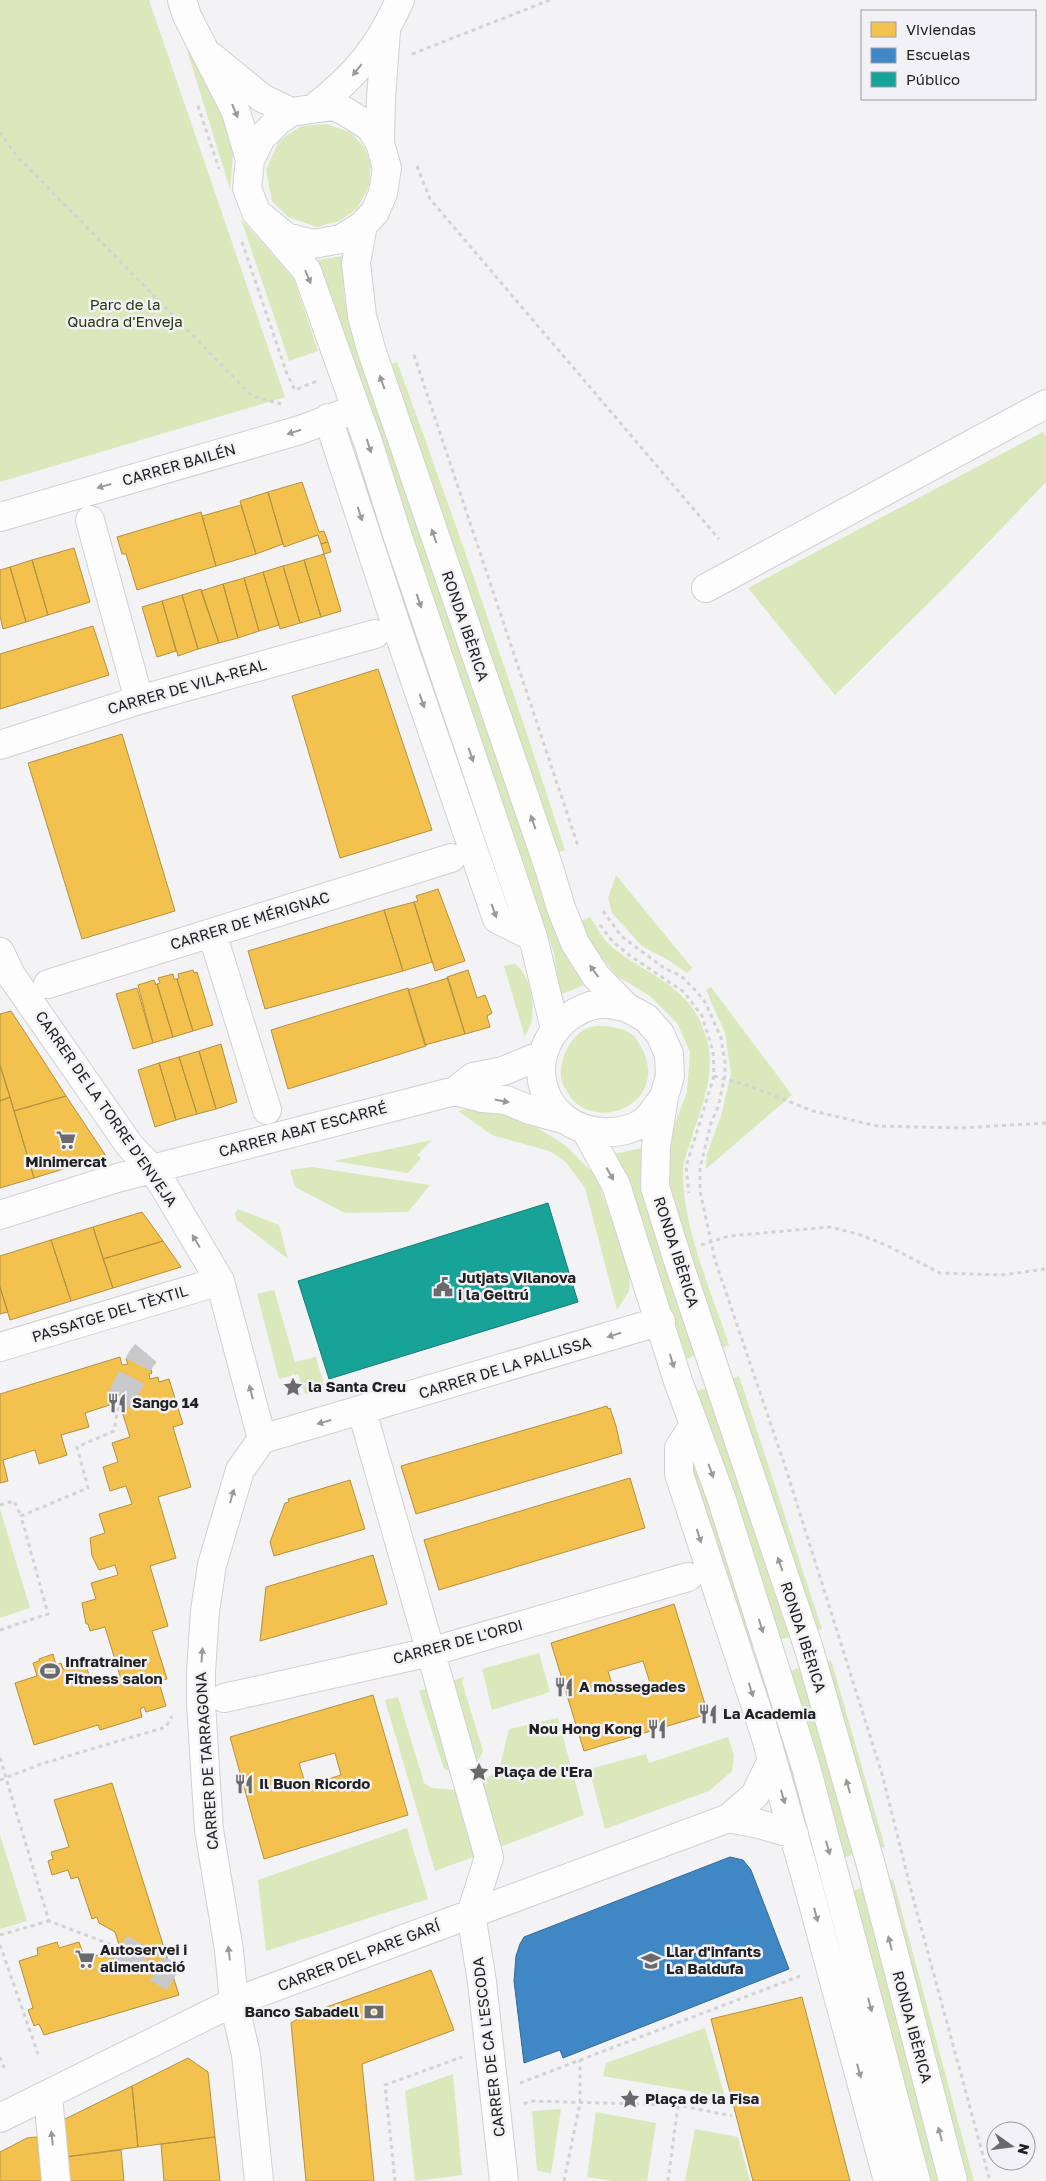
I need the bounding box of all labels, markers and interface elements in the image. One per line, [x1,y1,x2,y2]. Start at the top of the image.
legend [861,10,1036,100]
text: Viviendas [906,20,976,38]
text: Escuelas [906,45,970,63]
one-way arrow [351,63,362,76]
text: Público [906,70,960,88]
one-way arrow [231,104,239,118]
one-way arrow [305,270,313,284]
park label: Parc de la Quadra d'Enveja [67,295,183,330]
one-way arrow [378,374,386,389]
one-way arrow [286,428,301,436]
street label: CARRER BAILÉN [120,439,237,489]
one-way arrow [365,439,373,454]
one-way arrow [96,483,111,491]
one-way arrow [356,507,364,522]
one-way arrow [430,528,437,543]
street label: RONDA IBÈRICA [439,568,493,683]
one-way arrow [416,593,424,608]
street label: CARRER DE VILA-REAL [105,655,269,717]
one-way arrow [419,693,426,708]
one-way arrow [468,747,476,762]
one-way arrow [529,814,536,829]
street label: CARRER DE MÉRIGNAC [168,887,332,953]
one-way arrow [490,904,498,919]
one-way arrow [589,964,599,978]
street label: CARRER DE LA TORRE D'ENVEJA [32,1007,181,1210]
one-way arrow [495,1097,511,1105]
street label: CARRER ABAT ESCARRÉ [217,1098,389,1160]
supermarket icon: Minimercat [55,1129,77,1151]
place label: Minimercat [25,1152,107,1170]
one-way arrow [605,1167,614,1181]
street label: RONDA IBÈRICA [651,1194,703,1309]
one-way arrow [191,1234,200,1247]
place label: Jutjats Vilanova i la Geltrú [458,1268,576,1303]
public building icon: Jutjats Vilanova i la Geltrú [432,1276,454,1298]
street label: PASSATGE DEL TÈXTIL [30,1281,190,1345]
one-way arrow [606,1331,621,1339]
street label: CARRER DE LA PALLISSA [416,1332,593,1402]
one-way arrow [669,1353,677,1368]
place icon: la Santa Creu [282,1376,304,1398]
place label: la Santa Creu [308,1377,406,1395]
one-way arrow [247,1385,255,1400]
restaurant icon: Sango 14 [106,1392,128,1414]
place label: Sango 14 [132,1393,199,1411]
one-way arrow [317,1418,332,1426]
one-way arrow [708,1464,716,1478]
one-way arrow [229,1489,237,1504]
one-way arrow [696,1529,704,1544]
one-way arrow [776,1556,783,1571]
street label: RONDA IBÈRICA [778,1579,830,1694]
street label: CARRER DE L'ORDI [391,1615,525,1667]
one-way arrow [757,1619,765,1634]
one-way arrow [198,1647,206,1663]
place label: Infratrainer Fitness salon [65,1652,163,1687]
sports icon: Infratrainer Fitness salon [39,1660,61,1682]
street label: CARRER DE TARRAGONA [191,1672,221,1851]
restaurant icon: A mossegades [553,1676,575,1698]
place label: A mossegades [579,1677,686,1695]
one-way arrow [747,1683,755,1698]
restaurant icon: La Academia [697,1703,719,1725]
place label: La Academia [723,1704,816,1722]
restaurant icon: Nou Hong Kong [646,1718,668,1740]
place label: Nou Hong Kong [529,1719,642,1737]
place icon: Plaça de l'Era [468,1761,490,1783]
place label: Plaça de l'Era [494,1762,593,1780]
restaurant icon: Il Buon Ricordo [233,1773,255,1795]
place label: Il Buon Ricordo [259,1774,370,1792]
one-way arrow [843,1778,851,1793]
one-way arrow [779,1789,787,1804]
one-way arrow [824,1841,832,1856]
one-way arrow [813,1907,821,1922]
street label: CARRER DEL PARE GARÍ [275,1915,444,1994]
one-way arrow [886,1935,894,1950]
place label: Autoservei i alimentació [100,1940,187,1975]
place label: Llar d'infants La Baldufa [666,1942,761,1977]
one-way arrow [225,1945,233,1961]
supermarket icon: Autoservei i alimentació [74,1948,96,1970]
school or university icon: Llar d'infants La Baldufa [640,1950,662,1972]
street label: CARRER DE CA L'ESCODA [468,1956,508,2138]
street label: RONDA IBÈRICA [889,1969,937,2085]
one-way arrow [866,1998,874,2013]
bank icon: Banco Sabadell [363,2001,385,2023]
place label: Banco Sabadell [244,2002,359,2020]
one-way arrow [855,2064,863,2079]
place icon: Plaça de la Fisa [619,2088,641,2110]
place label: Plaça de la Fisa [645,2089,760,2107]
north arrow [986,2121,1036,2171]
one-way arrow [936,2126,944,2141]
one-way arrow [48,2130,56,2146]
text: N [1015,2142,1034,2156]

